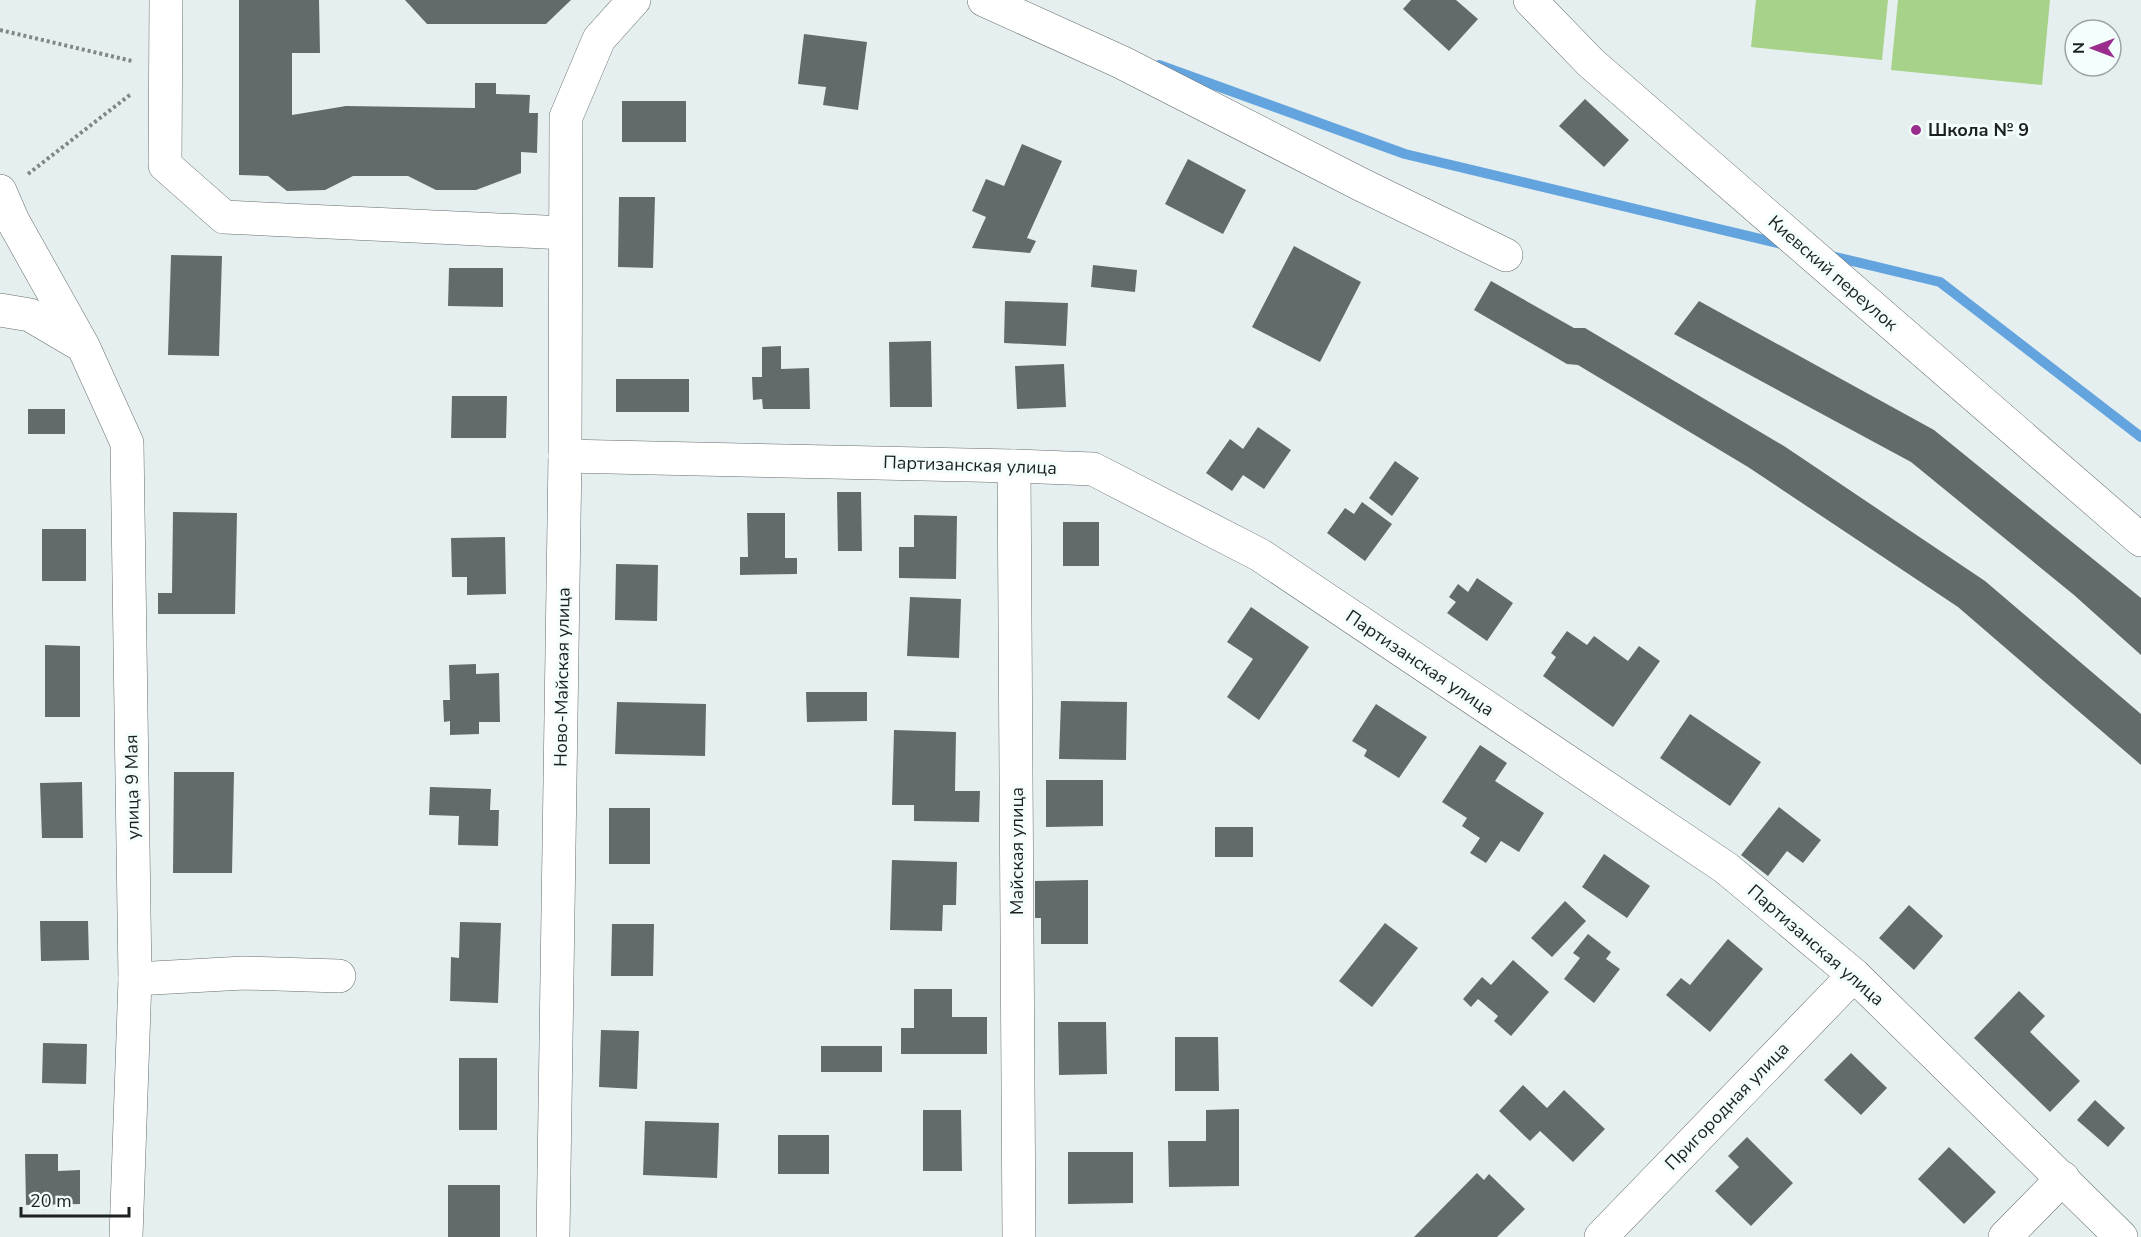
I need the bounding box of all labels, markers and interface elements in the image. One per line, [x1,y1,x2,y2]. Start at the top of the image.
north arrow [2063,18,2123,78]
text: N [2068,42,2090,54]
place label: Школа № 9 [1928,118,2029,142]
marker: Школа № 9 [1909,123,1923,137]
street label: Киевский переулок [1763,210,1903,336]
street label: Партизанская улица [883,450,1057,480]
street label: Ново-Майская улица [548,587,576,767]
street label: Партизанская улица [1341,604,1499,722]
street label: улица 9 Мая [119,734,145,840]
street label: Майская улица [1005,787,1029,915]
street label: Партизанская улица [1742,879,1890,1011]
street label: Пригородная улица [1660,1037,1794,1175]
scale bar [21,1180,129,1218]
text: 20 m [30,1189,72,1213]

